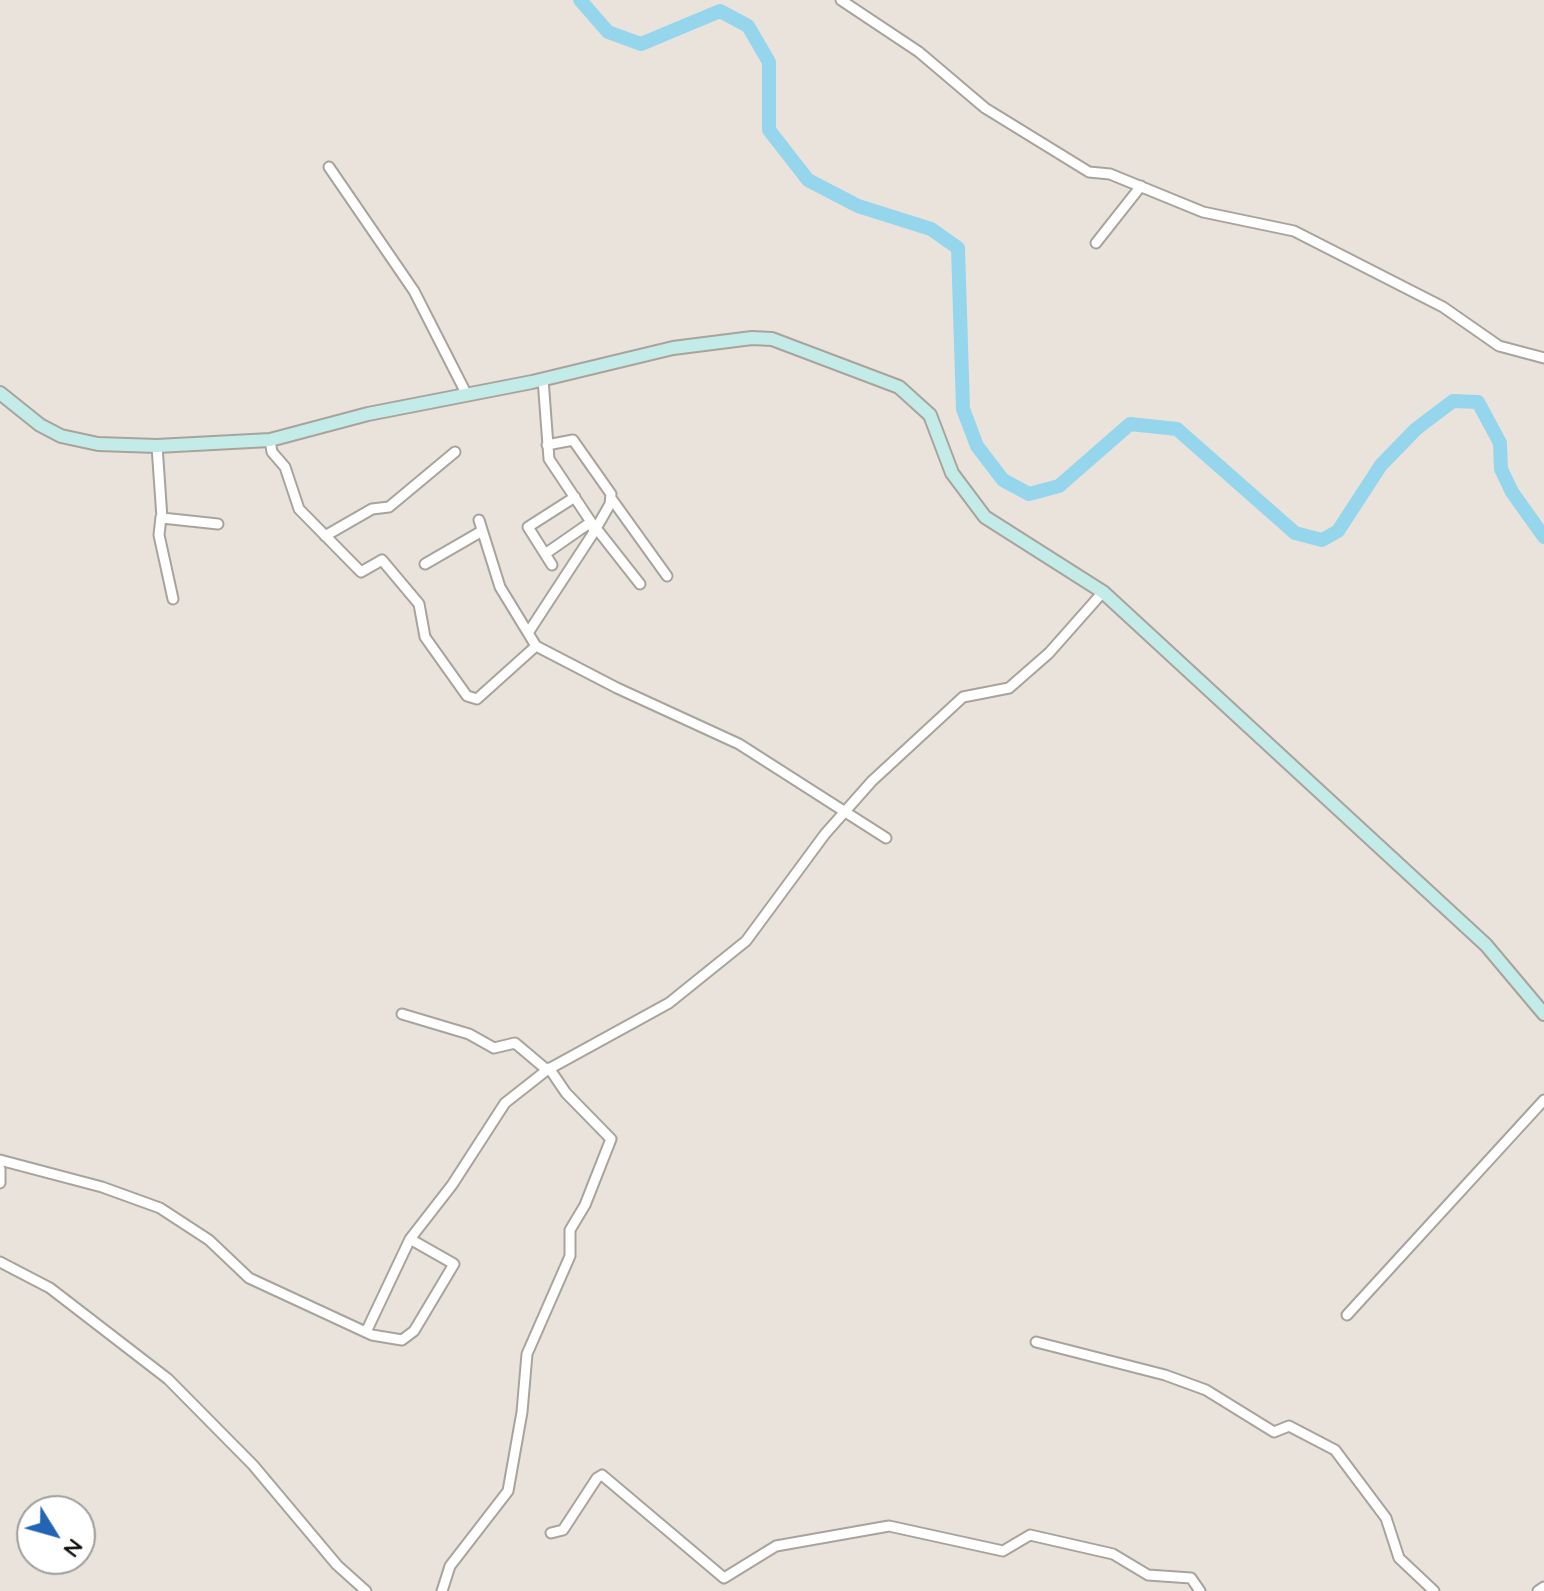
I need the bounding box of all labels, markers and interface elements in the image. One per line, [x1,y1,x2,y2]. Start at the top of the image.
north arrow [16,1495,96,1575]
text: N [58,1533,90,1563]

